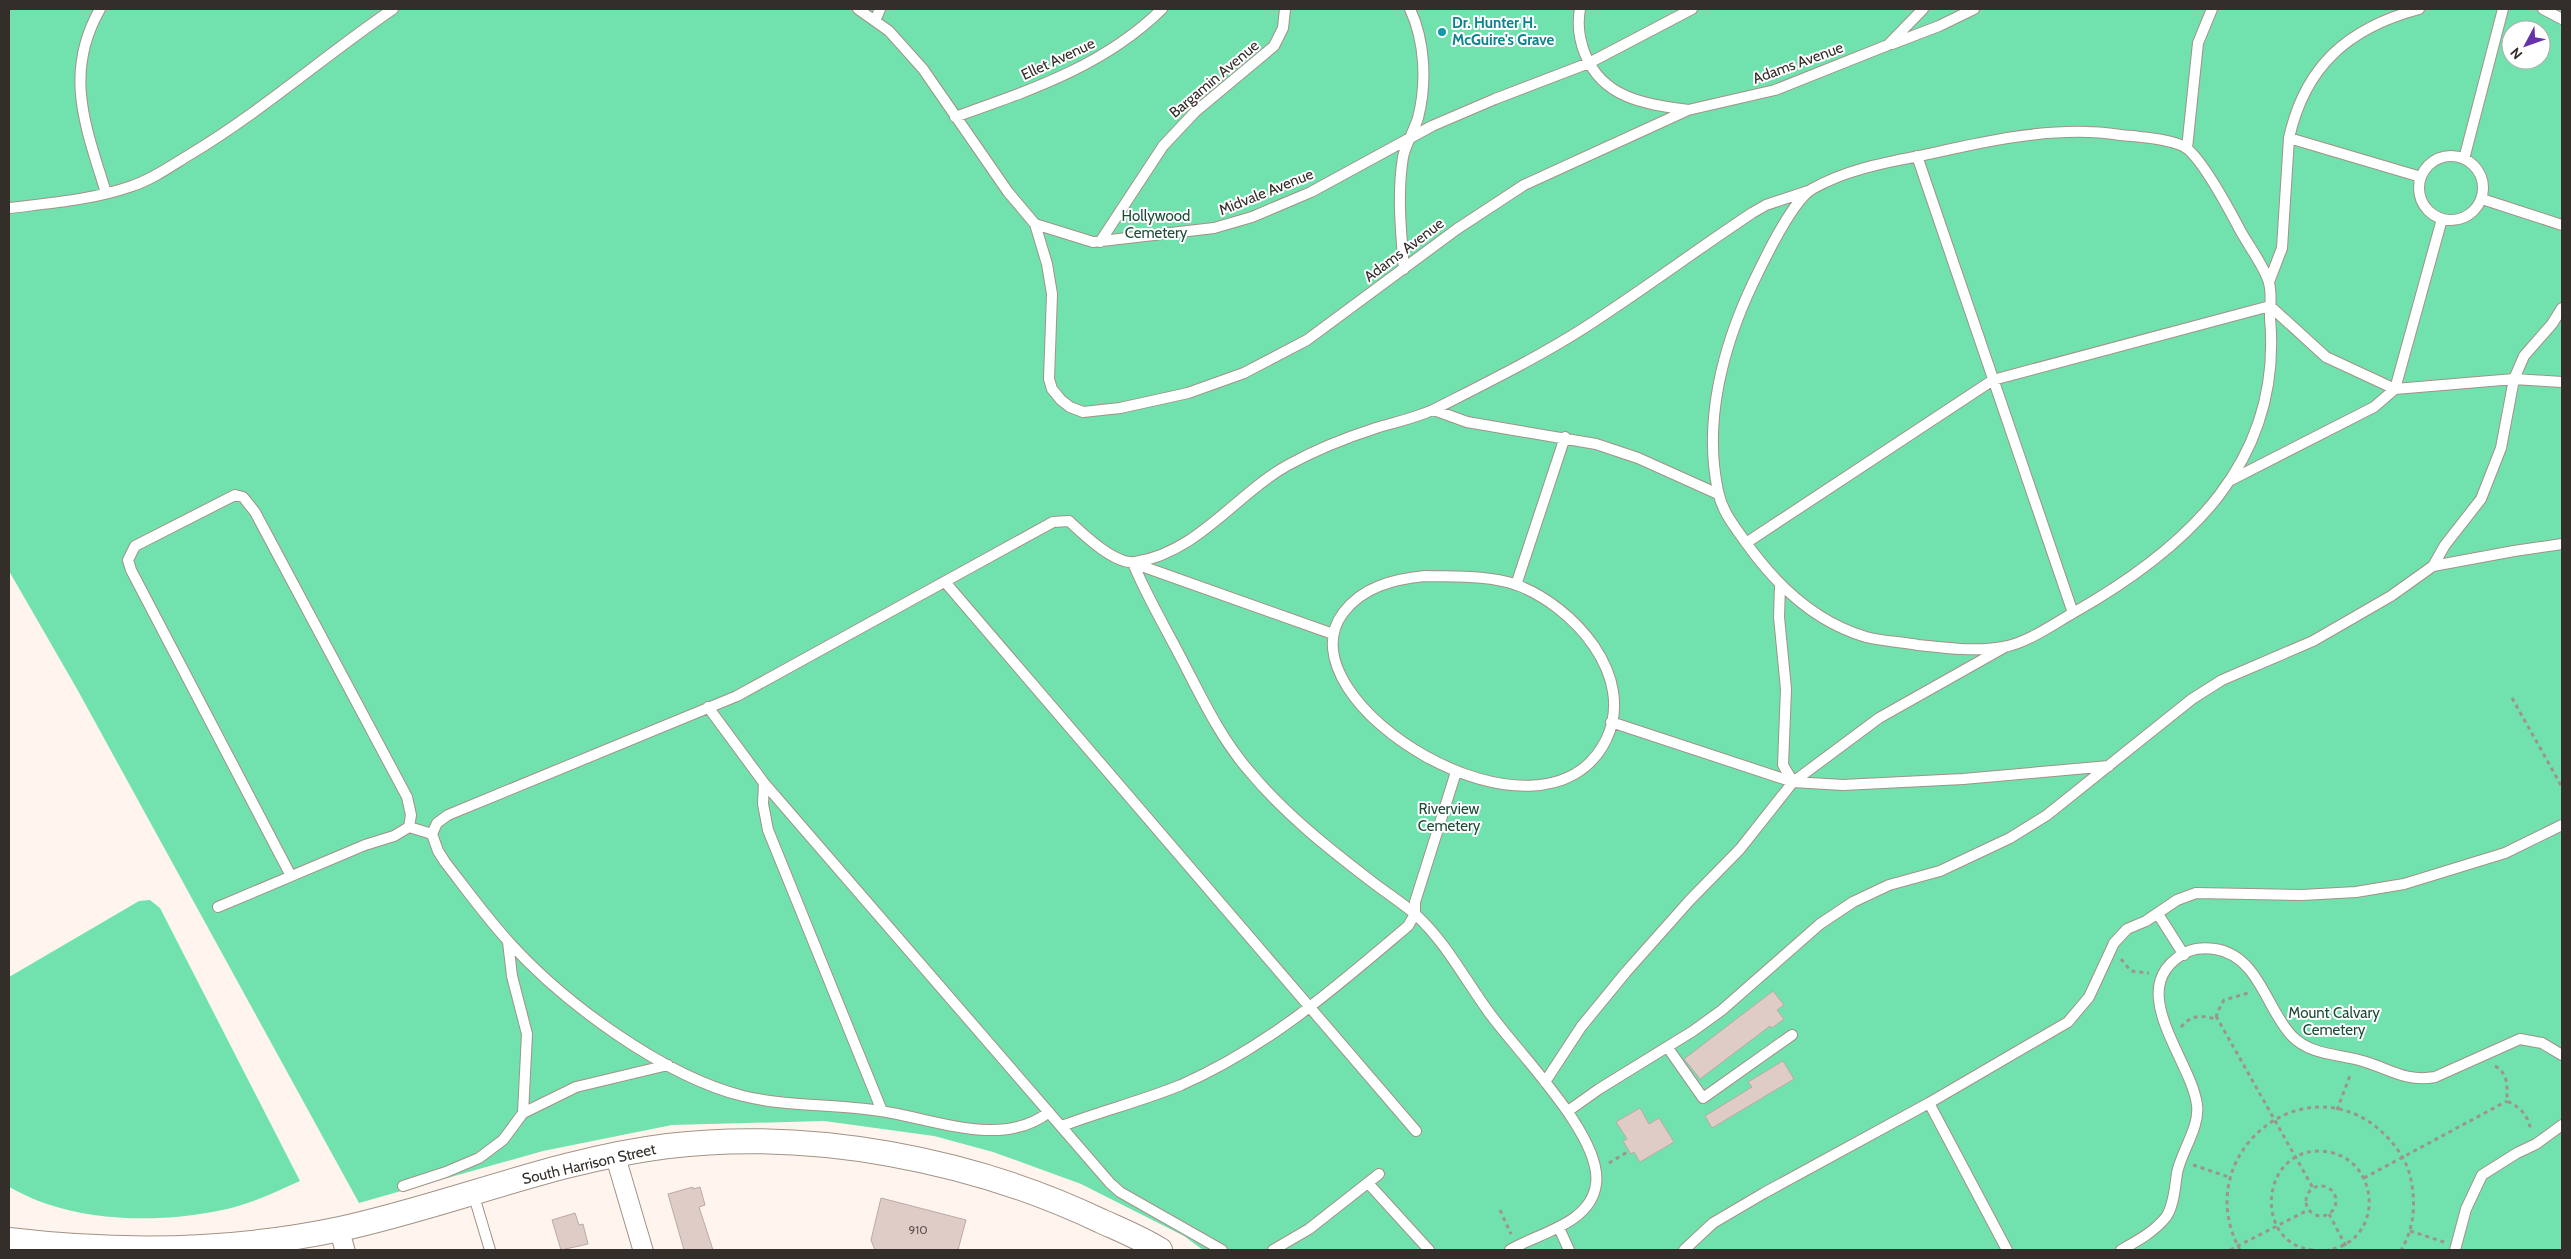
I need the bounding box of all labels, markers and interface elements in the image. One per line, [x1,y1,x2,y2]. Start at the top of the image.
place label: Dr. Hunter H. McGuire's Grave [1452,14,1555,49]
north arrow [2501,20,2551,70]
marker: Dr. Hunter H. McGuire's Grave [1436,26,1448,38]
street label: Ellet Avenue [1018,34,1098,84]
street label: Bargamin Avenue [1166,36,1263,122]
street label: Adams Avenue [1750,38,1846,88]
text: N [2506,44,2526,63]
street label: Midvale Avenue [1216,165,1316,219]
park label: Hollywood Cemetery [1122,207,1190,242]
street label: Adams Avenue [1361,214,1448,286]
park label: Riverview Cemetery [1418,800,1481,835]
park label: Mount Calvary Cemetery [2288,1004,2380,1039]
street label: South Harrison Street [520,1140,658,1188]
house number: 910 [908,1222,928,1237]

